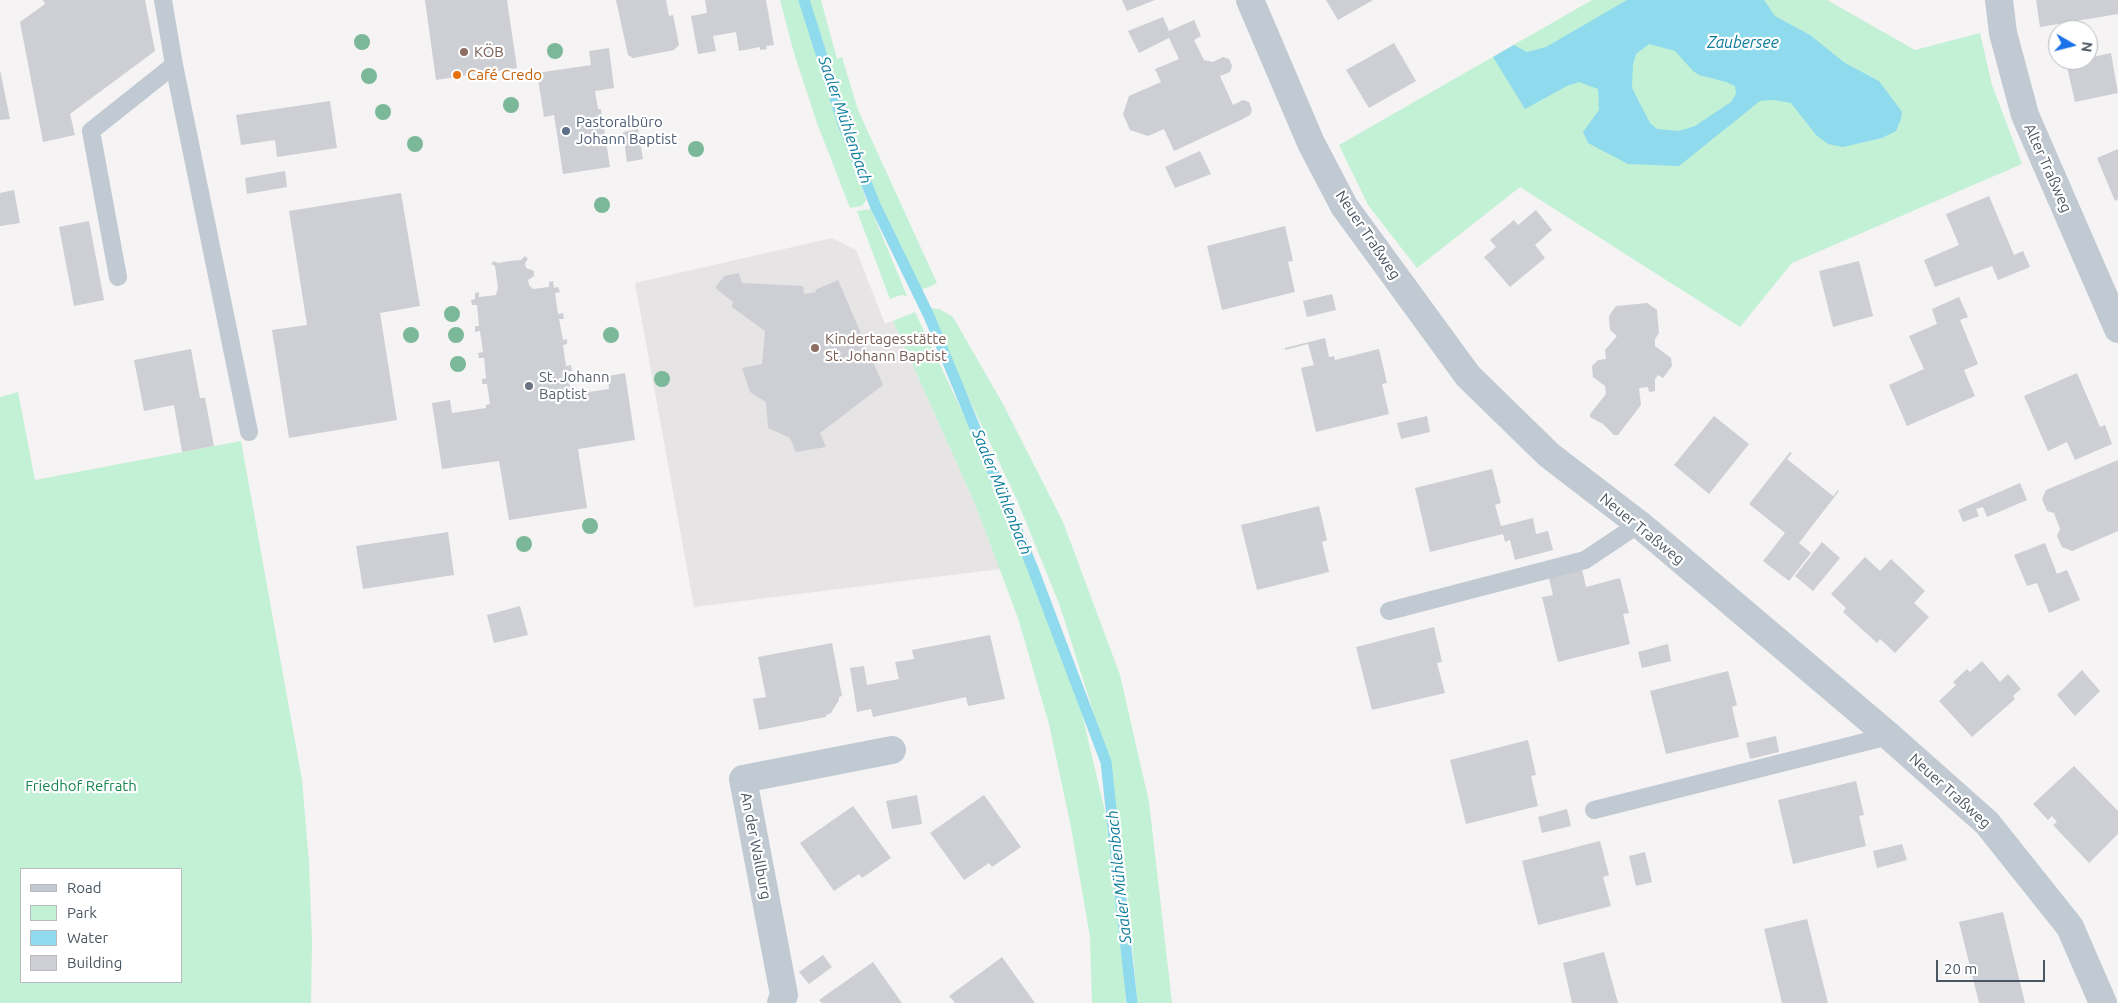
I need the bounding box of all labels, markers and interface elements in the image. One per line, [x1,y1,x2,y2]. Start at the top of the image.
north arrow [2048,20,2098,70]
water label: Zaubersee [1707,33,1779,53]
text: N [2078,41,2096,53]
place label: KÖB [474,43,504,61]
marker: KÖB [458,46,470,58]
water label: Saaler Mühlenbach [814,54,876,186]
place label: Café Credo [467,66,542,84]
marker: Café Credo [451,69,463,81]
place label: Pastoralbüro Johann Baptist [576,113,677,148]
street label: Alter Traßweg [2020,121,2076,215]
marker: Pastoralbüro Johann Baptist [560,125,572,137]
street label: Neuer Traßweg [1332,187,1404,283]
place label: Kindertagesstätte St. Johann Baptist [825,330,947,365]
marker: Kindertagesstätte St. Johann Baptist [809,342,821,354]
place label: St. Johann Baptist [539,368,610,403]
marker: St. Johann Baptist [523,380,535,392]
water label: Saaler Mühlenbach [968,426,1036,558]
street label: Neuer Traßweg [1596,489,1688,569]
street label: Neuer Traßweg [1906,750,1994,832]
park label: Friedhof Refrath [25,777,137,795]
street label: An der Wallburg [737,791,775,901]
water label: Saaler Mühlenbach [1102,809,1136,945]
legend [20,868,182,983]
text: Road [67,879,102,896]
text: Park [67,904,97,921]
text: Water [67,929,108,946]
scale bar [1938,950,2047,982]
text: Building [67,954,122,971]
text: 20 m [1944,960,1977,977]

